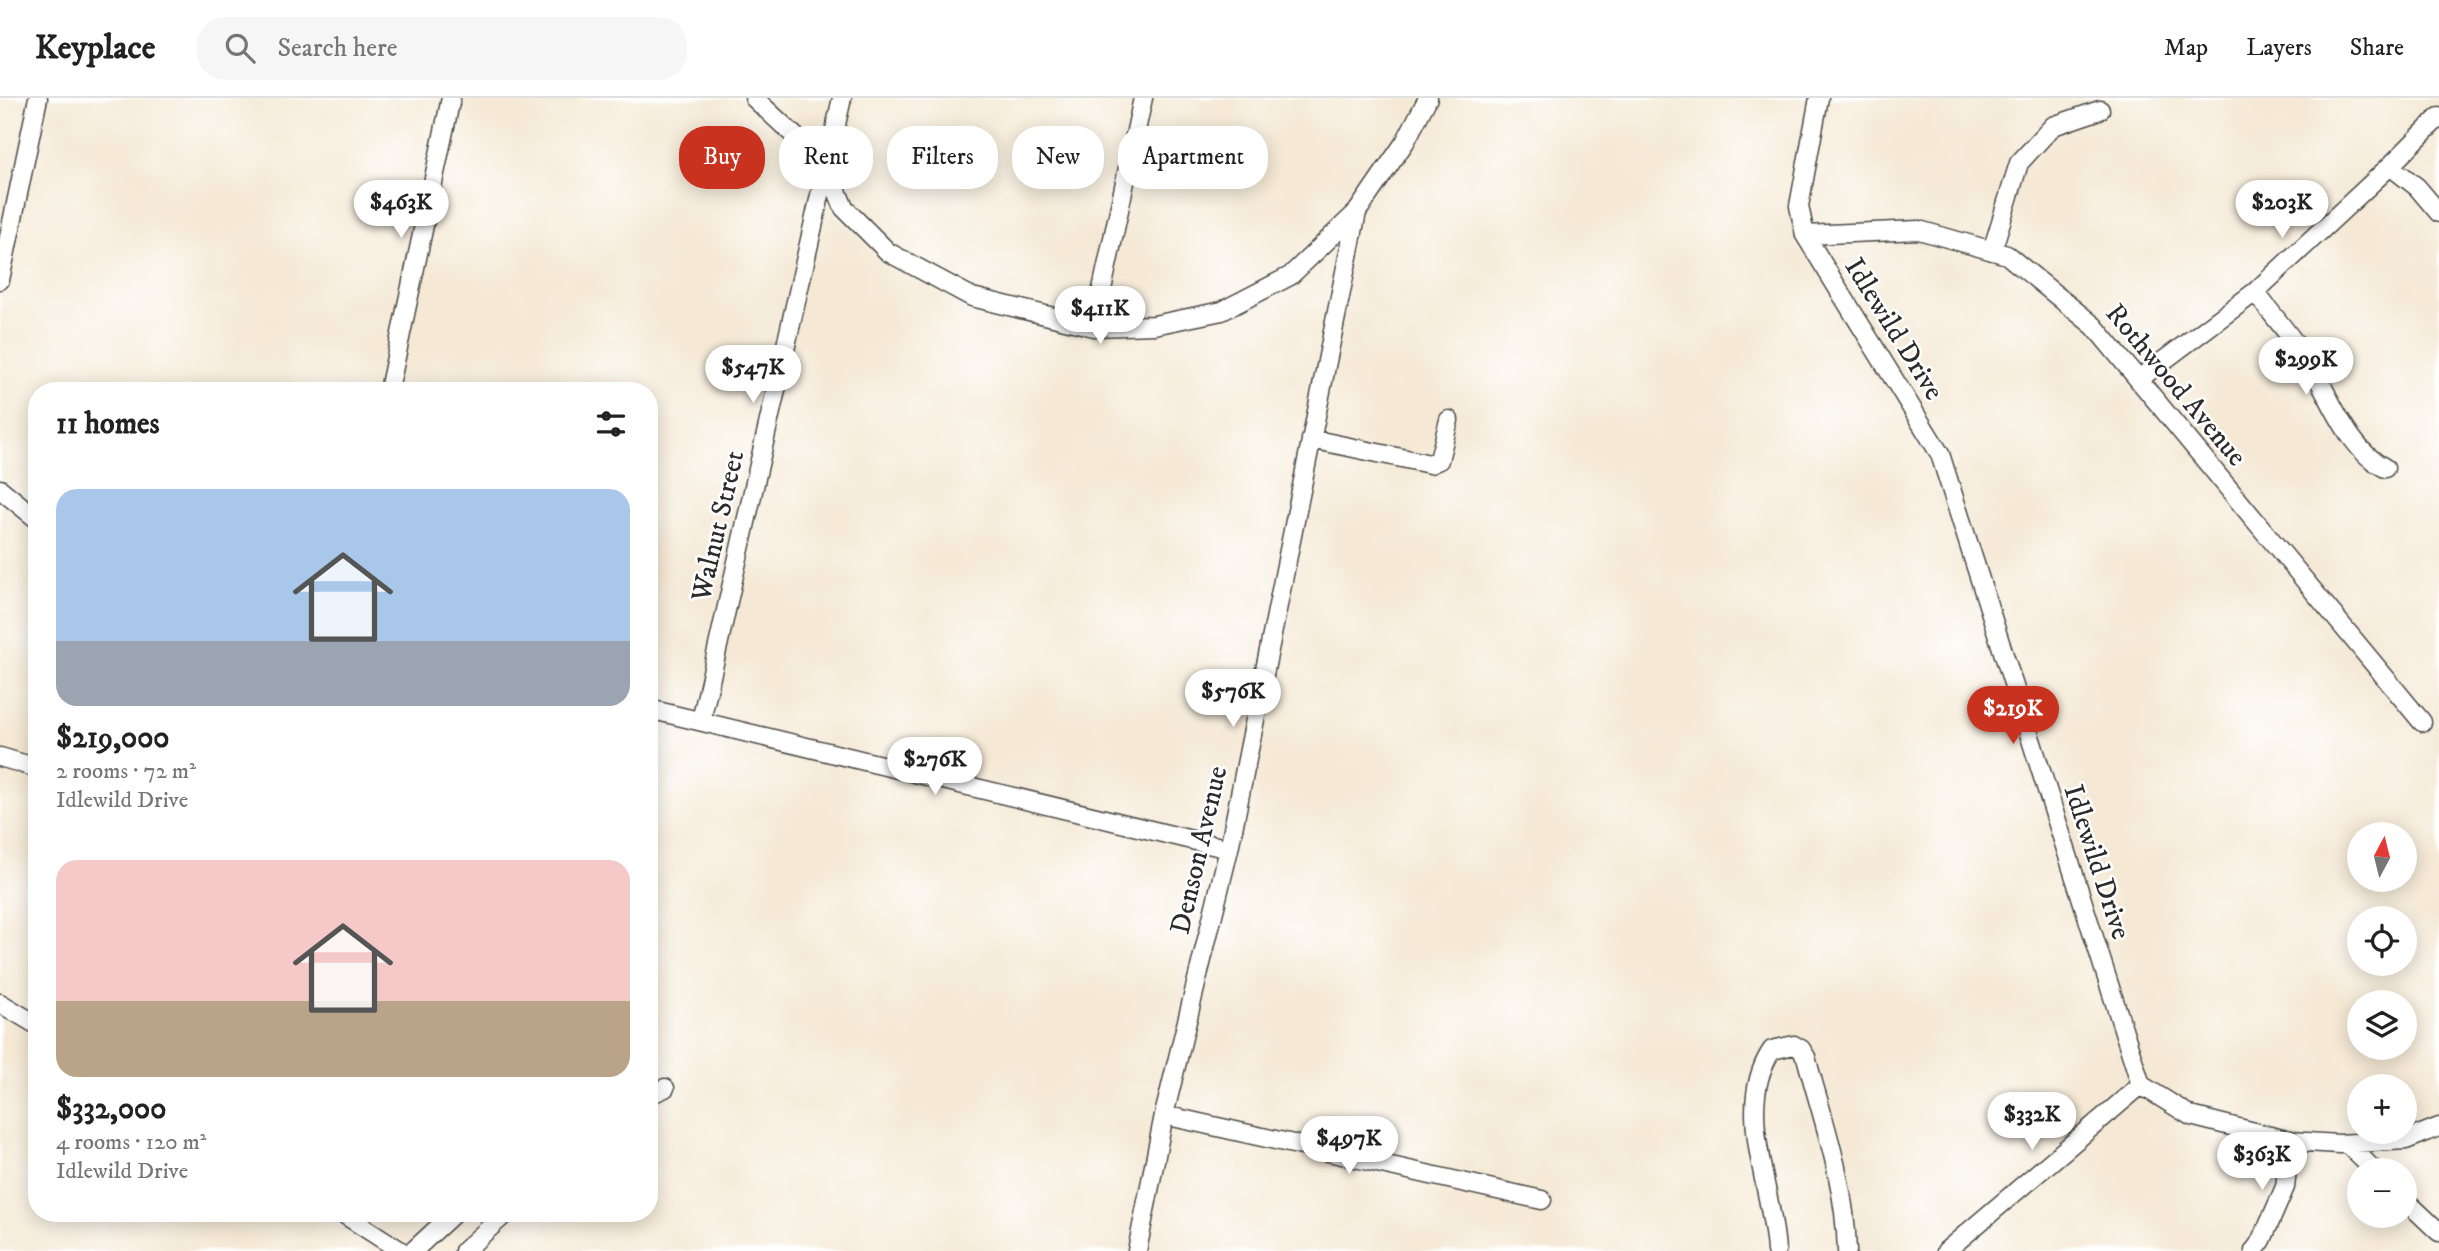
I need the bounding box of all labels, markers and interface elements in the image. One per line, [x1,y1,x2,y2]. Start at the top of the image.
search box [197,17,687,80]
text: Keyplace [35,28,155,69]
icon: search [221,29,259,67]
text: Search here [277,32,398,65]
text: Map [2164,33,2208,63]
text: Layers [2246,33,2312,63]
text: Share [2350,33,2404,63]
chip: Buy [679,126,765,189]
chip: Rent [779,126,873,189]
chip: Filters [887,126,998,189]
chip: New [1012,126,1104,189]
chip: Apartment [1118,126,1268,189]
pin: $463K [352,180,450,240]
pin: $203K [2233,180,2331,240]
text: $463K [370,188,432,217]
text: $203K [2252,188,2312,217]
street label: Idlewild Drive [1837,252,1951,406]
pin: $411K [1051,286,1149,346]
text: $411K [1071,294,1129,323]
street label: Rothwood Avenue [2098,297,2254,473]
pin: $299K [2257,338,2355,397]
pin: $547K [704,345,802,405]
text: $299K [2275,345,2337,374]
text: $547K [721,353,785,382]
icon: filters [592,405,630,443]
text: 11 homes [56,406,160,443]
street label: Walnut Street [683,447,752,606]
icon: home [280,534,406,660]
pin: $576K [1184,670,1282,729]
text: $576K [1201,677,1265,706]
pin: $219K [1964,686,2062,746]
text: $219K [1983,694,2043,723]
text: $219,000 [56,720,170,757]
pin: $276K [886,738,984,797]
text: $276K [903,745,967,774]
text: 2 rooms · 72 m² [56,757,196,786]
street label: Denson Avenue [1163,763,1235,937]
street label: Idlewild Drive [2055,780,2139,944]
text: Idlewild Drive [56,786,188,815]
north arrow [2347,822,2417,892]
map controls [2347,822,2417,1228]
icon: home [280,905,406,1031]
button: locate [2347,906,2417,976]
button: layers [2347,990,2417,1060]
button: + [2347,1074,2417,1144]
text: $332,000 [56,1091,166,1128]
pin: $332K [1983,1093,2081,1152]
text: $332K [2003,1100,2061,1129]
pin: $497K [1300,1116,1398,1176]
text: $497K [1316,1124,1382,1153]
text: 4 rooms · 120 m² [56,1128,207,1157]
pin: $363K [2213,1132,2311,1192]
text: $363K [2233,1140,2291,1169]
text: Idlewild Drive [56,1157,188,1186]
button: − [2347,1158,2417,1228]

